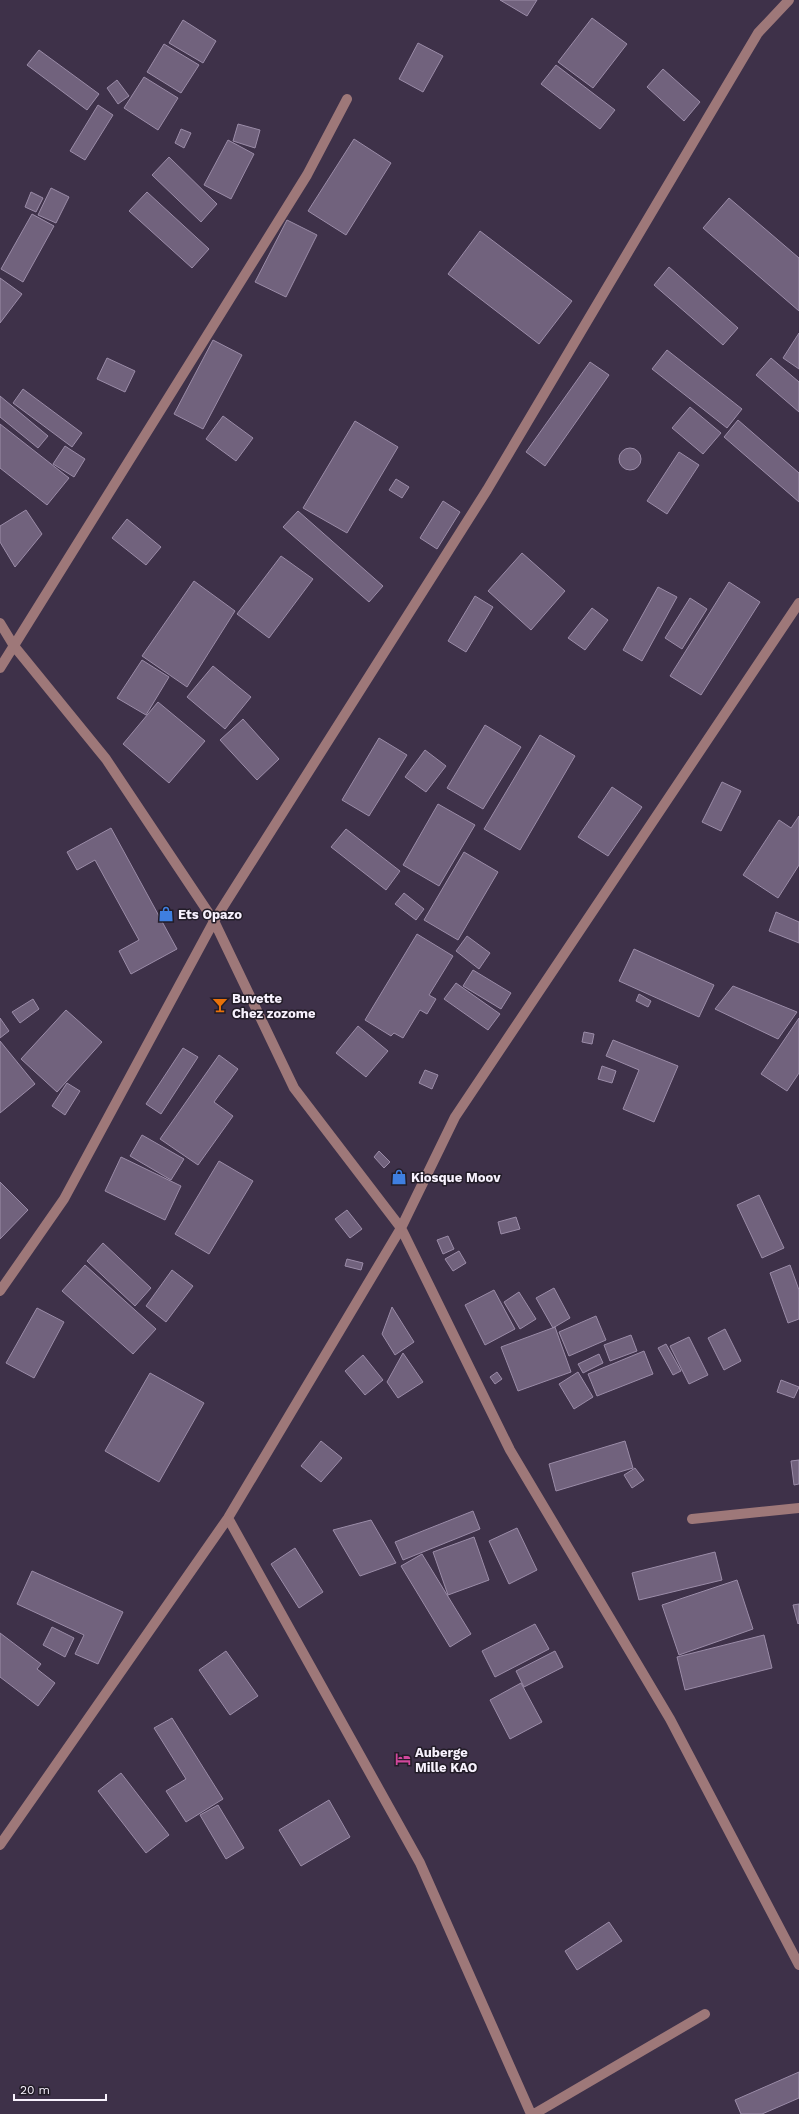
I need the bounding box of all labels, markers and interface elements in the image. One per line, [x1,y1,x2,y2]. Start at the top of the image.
shop icon: Ets Opazo [157,905,175,923]
place label: Ets Opazo [178,907,242,922]
place label: Buvette Chez zozome [232,991,316,1021]
bar icon: Buvette Chez zozome [211,996,229,1014]
shop icon: Kiosque Moov [390,1168,408,1186]
place label: Kiosque Moov [411,1170,501,1185]
place label: Auberge Mille KAO [415,1745,477,1775]
hotel icon: Auberge Mille KAO [394,1750,412,1768]
scale bar [14,2076,106,2102]
text: 20 m [20,2083,50,2097]

